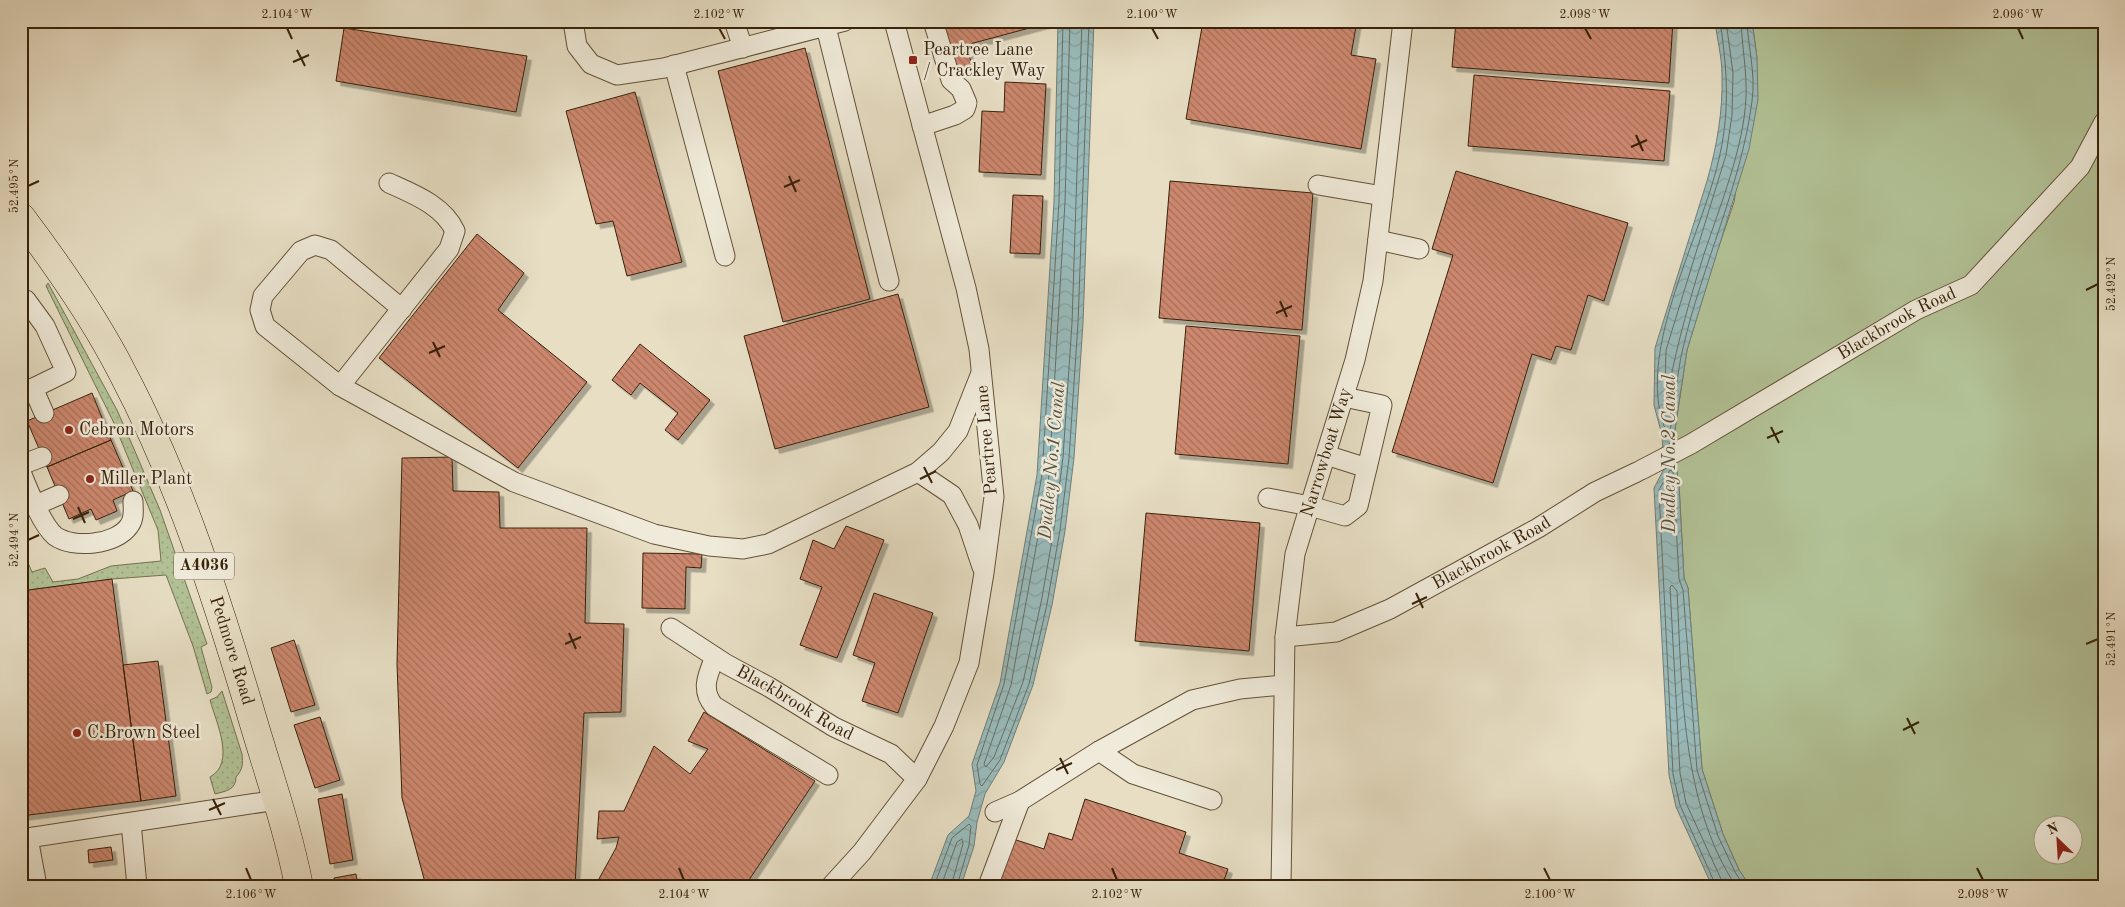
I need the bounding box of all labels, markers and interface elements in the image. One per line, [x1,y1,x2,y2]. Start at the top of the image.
text: 2.104°W [262,9,313,21]
text: 2.102°W [694,9,745,21]
text: 2.100°W [1127,9,1178,21]
text: 2.098°W [1560,9,1611,21]
text: 2.096°W [1993,9,2044,21]
place label: Peartree Lane / Crackley Way [923,41,1046,80]
marker: Peartree Lane / Crackley Way [907,54,919,66]
text: 52.495°N [8,159,21,213]
text: 52.492°N [2105,257,2118,311]
street label: Blackbrook Road [1835,284,1959,364]
water label: Dudley No.2 Canal [1661,374,1680,534]
water label: Dudley No.1 Canal [1037,381,1069,542]
street label: Peartree Lane [973,384,1001,496]
street label: Narrowboat Way [1298,385,1355,519]
place label: Cebron Motors [79,421,194,439]
marker: Cebron Motors [63,424,75,436]
place label: Miller Plant [100,470,192,488]
marker: Miller Plant [84,473,96,485]
text: 52.494°N [8,513,21,567]
street label: Blackbrook Road [1429,513,1554,593]
road number: A4036 [174,552,234,580]
street label: Pedmore Road [206,594,257,707]
text: 52.491°N [2105,612,2118,666]
street label: Blackbrook Road [733,662,856,744]
place label: C.Brown Steel [87,724,200,742]
marker: C.Brown Steel [71,727,83,739]
north arrow [2032,814,2082,864]
text: N [2045,820,2061,838]
text: 2.106°W [226,889,277,901]
text: 2.104°W [659,889,710,901]
text: 2.102°W [1092,889,1143,901]
text: 2.100°W [1525,889,1576,901]
text: 2.098°W [1958,889,2009,901]

